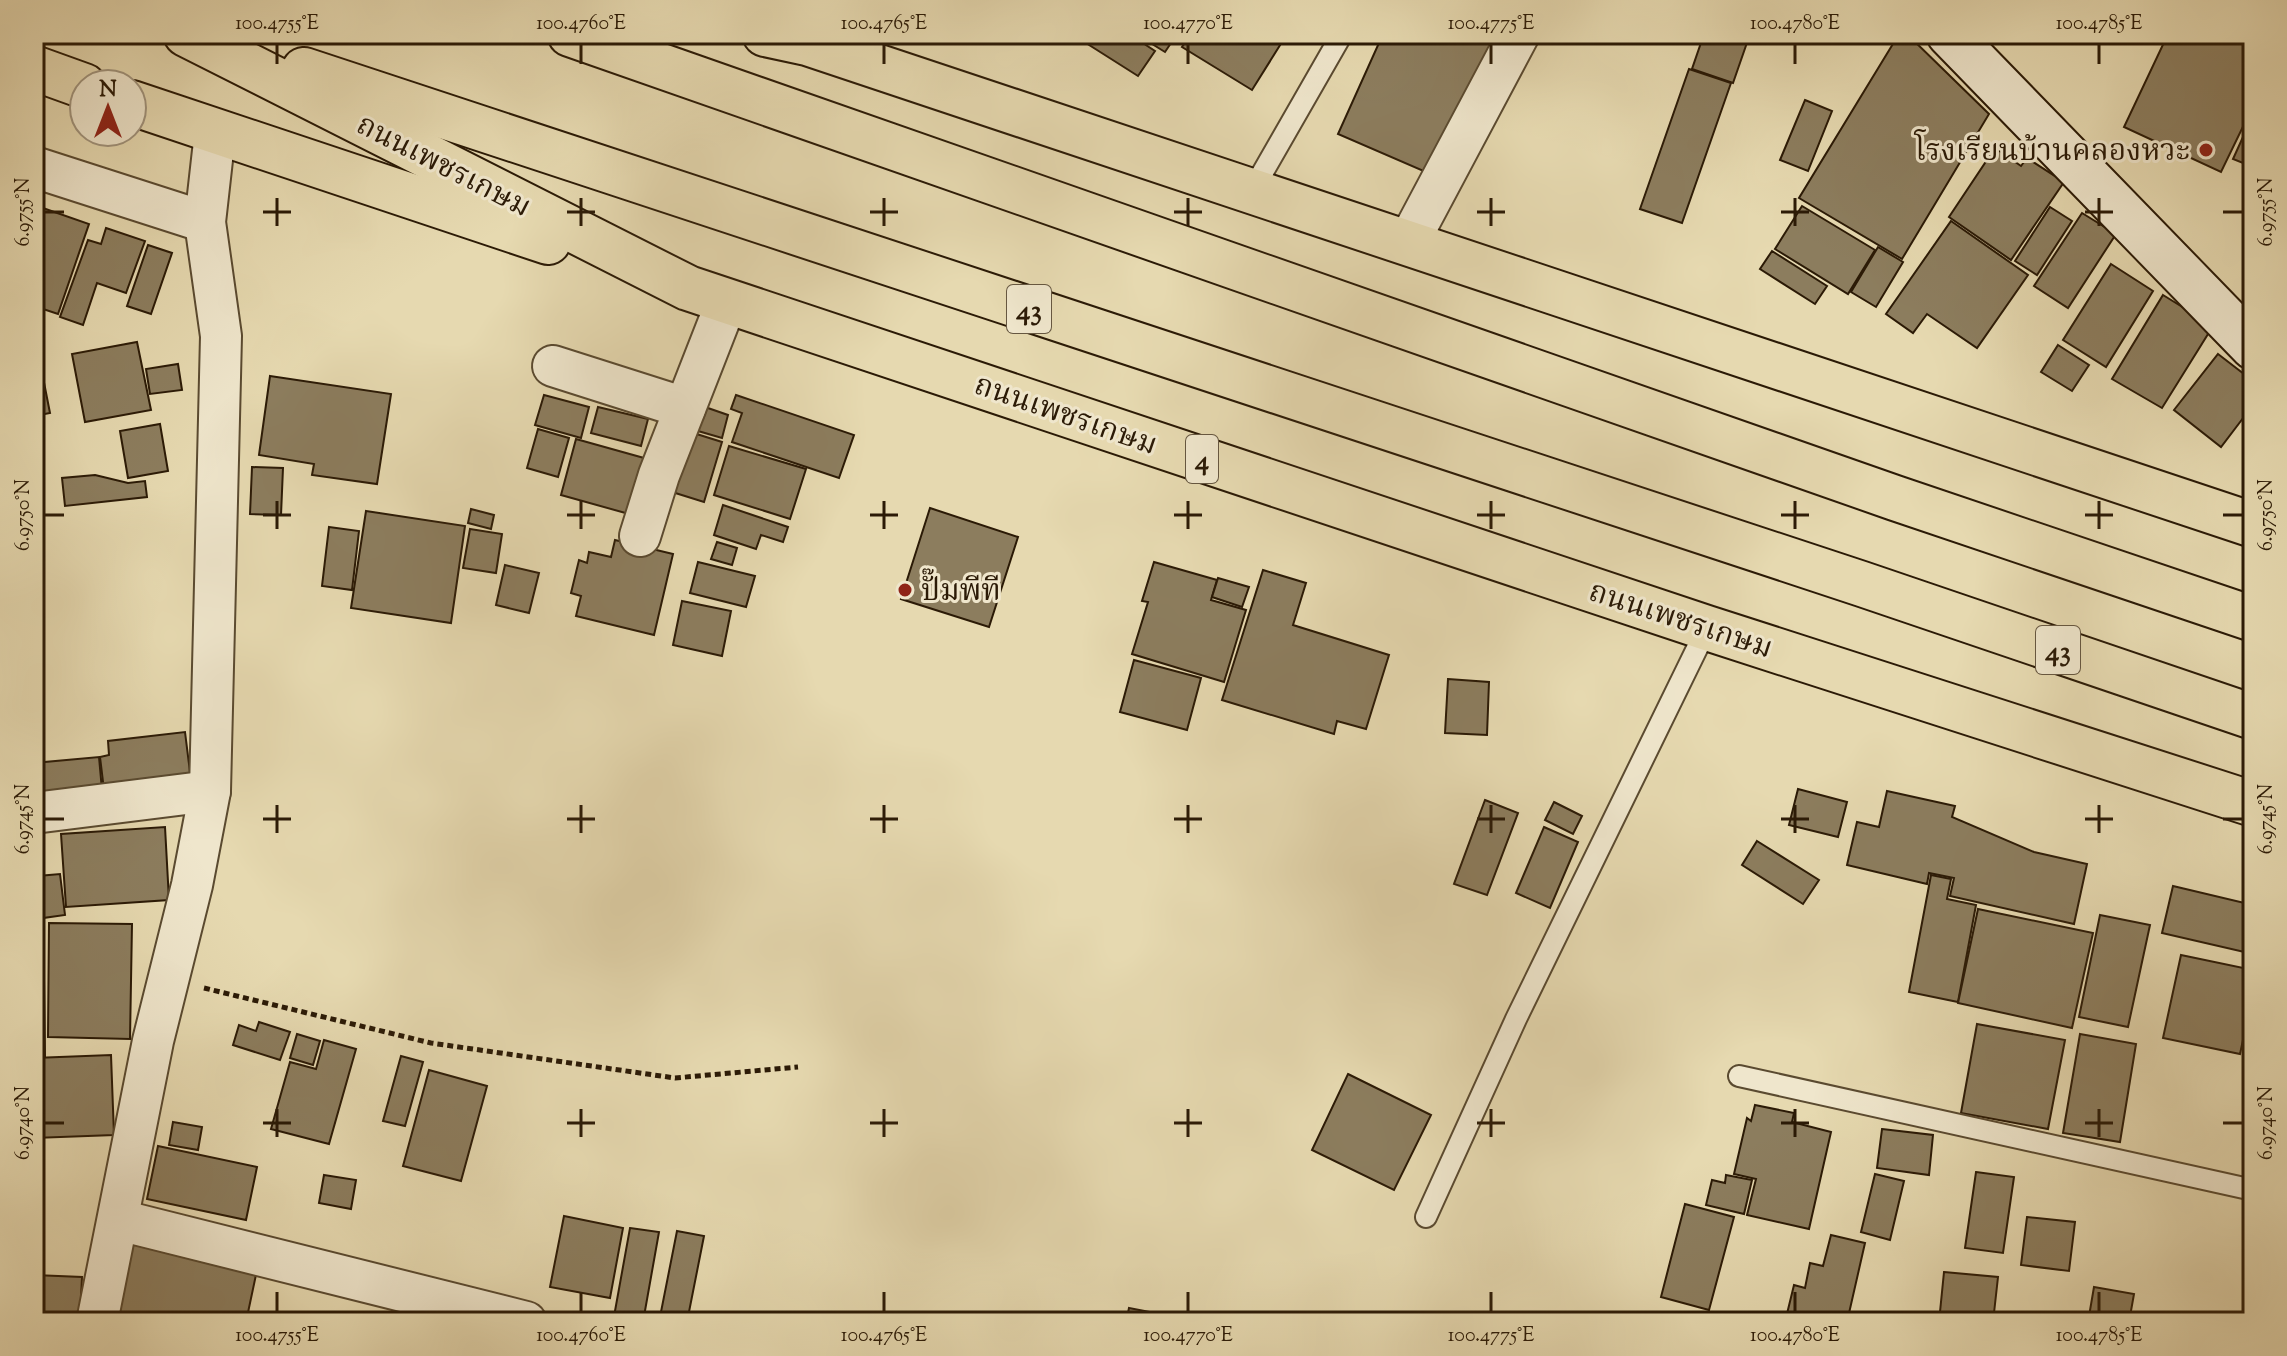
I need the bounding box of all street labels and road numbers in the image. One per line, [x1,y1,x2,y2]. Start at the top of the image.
street label: ถนนเพชรเกษม [348,105,538,230]
road number: 43 [1007,285,1051,333]
street label: ถนนเพชรเกษม [968,365,1162,468]
road number: 4 [1186,435,1218,483]
street label: ถนนเพชรเกษม [1583,571,1778,671]
road number: 43 [2036,626,2080,674]

